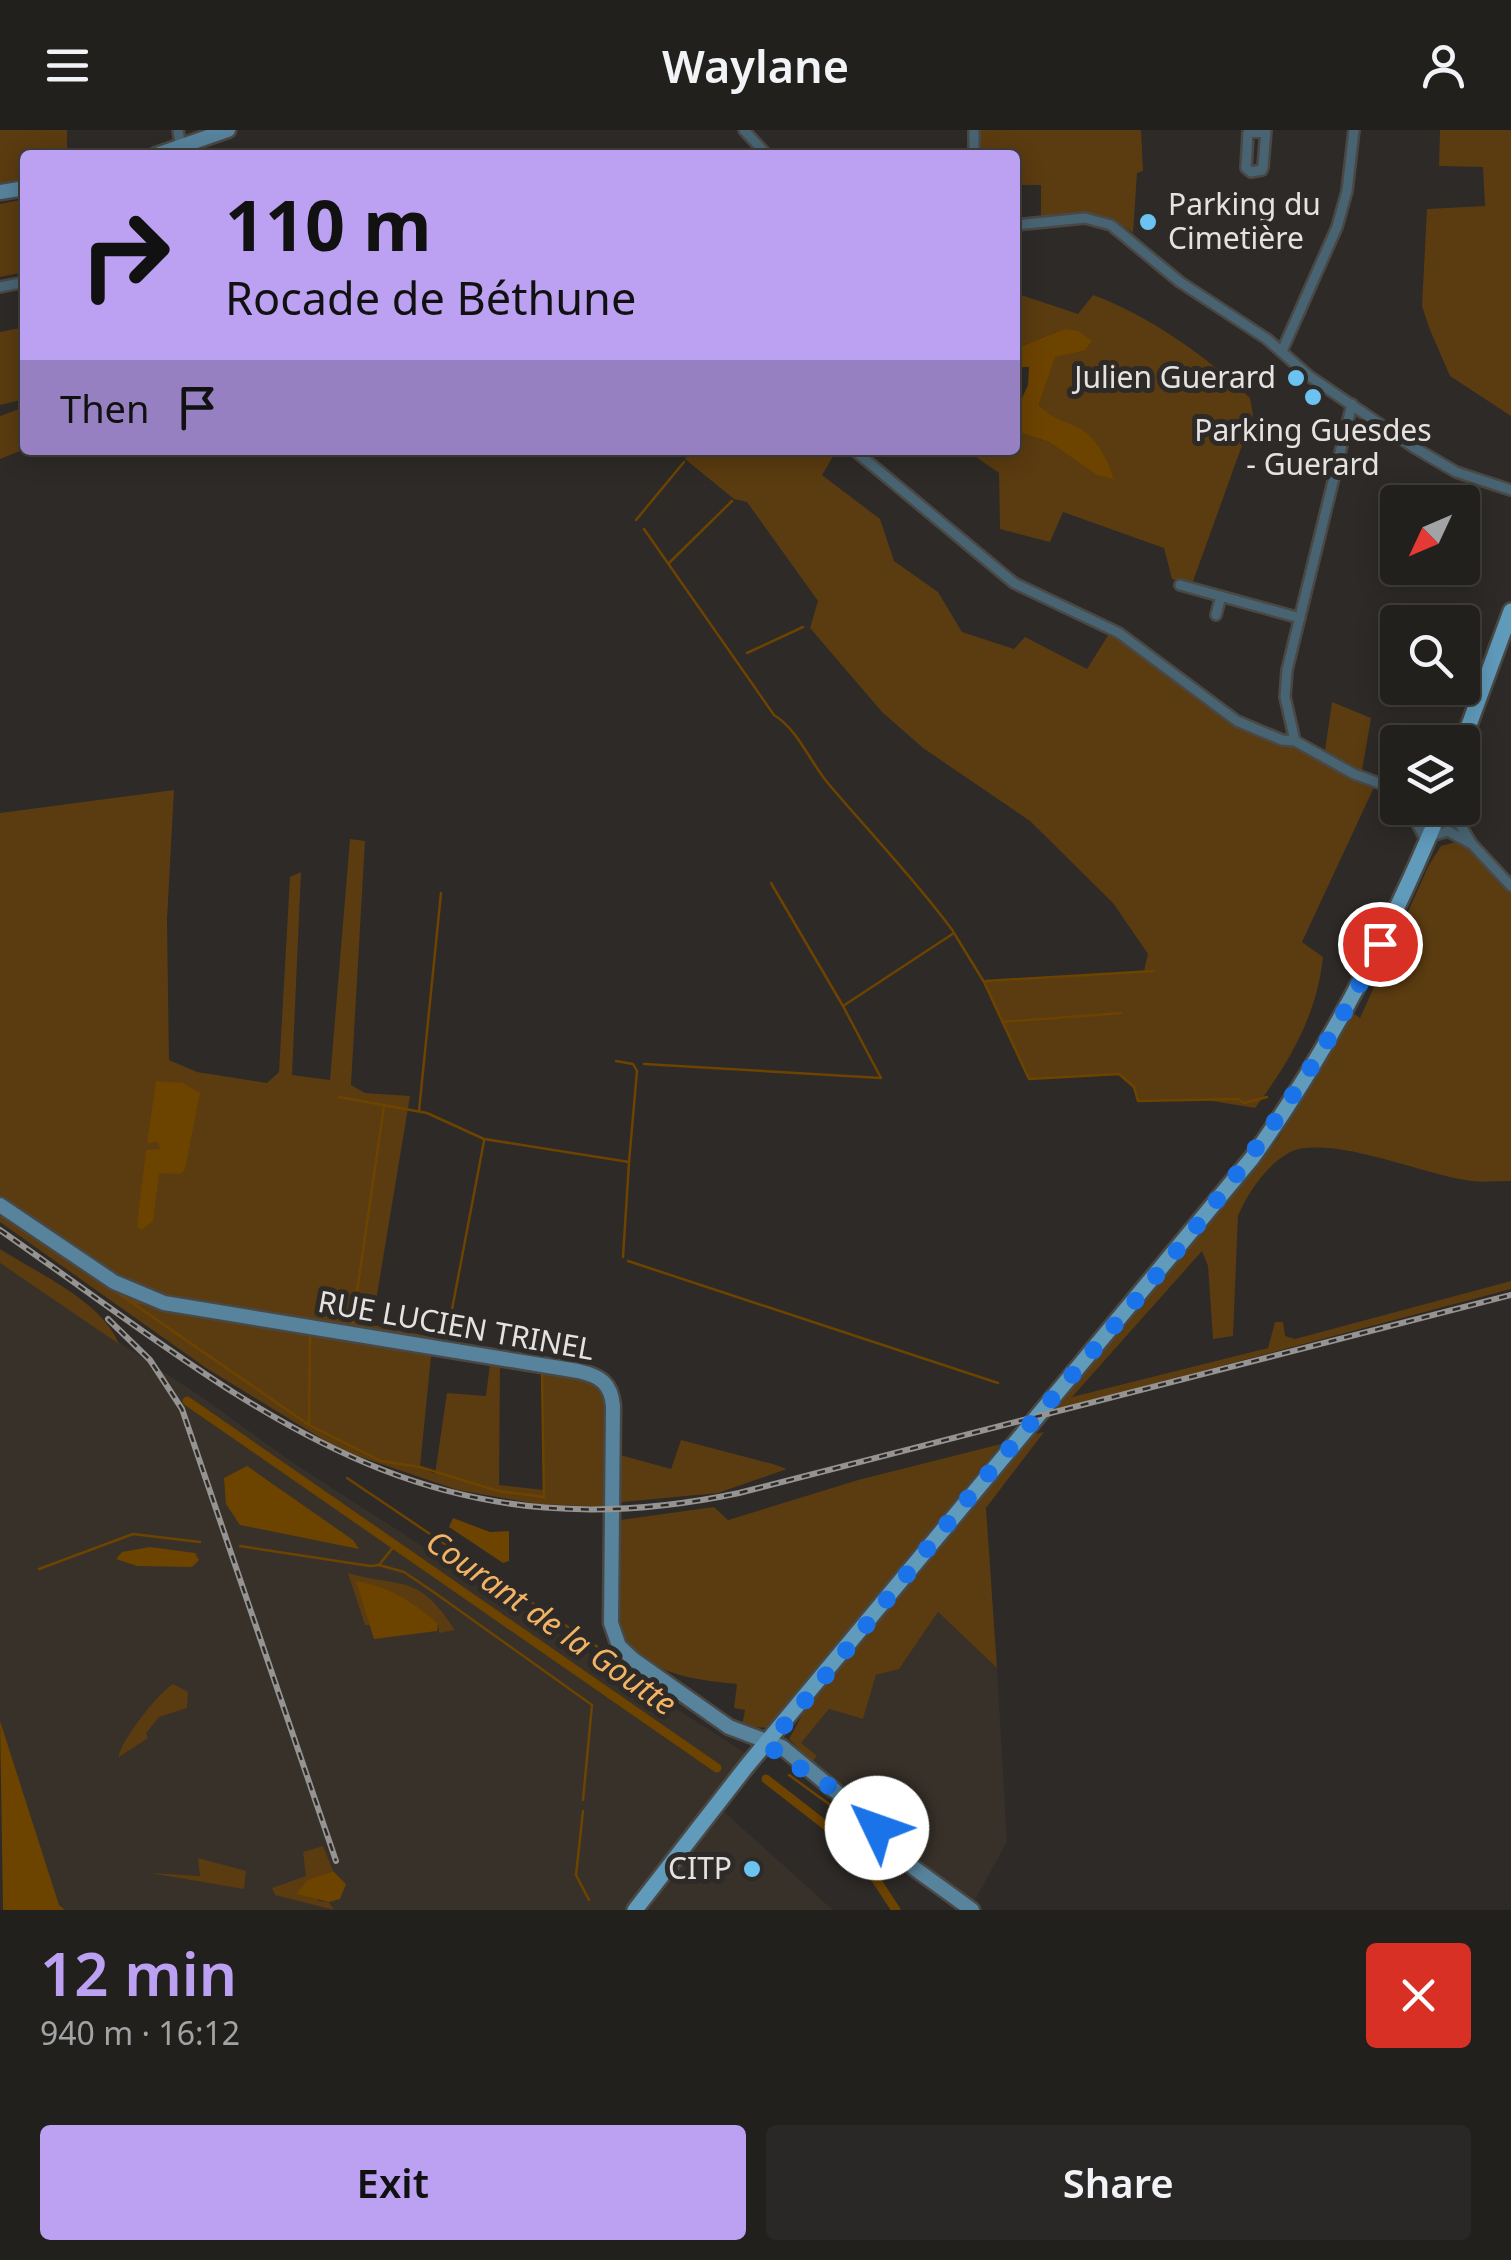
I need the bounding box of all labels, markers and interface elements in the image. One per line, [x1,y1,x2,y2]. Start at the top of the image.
text: Waylane [662,35,849,96]
icon: menu [40,38,95,93]
icon: person [1416,38,1471,93]
text: 110 m [225,176,432,272]
place label: Parking du Cimetière [1168,183,1321,258]
icon: right [60,190,190,320]
marker: Parking du Cimetière [1137,211,1159,233]
text: Rocade de Béthune [225,267,636,328]
place label: Julien Guerard [1071,356,1276,397]
marker: Julien Guerard [1285,367,1307,389]
icon: arrive [170,380,225,435]
text: Then [60,382,150,434]
marker: Parking Guesdes - Guerard [1302,386,1324,408]
place label: Parking Guesdes - Guerard [1194,409,1432,484]
north arrow [1380,485,1480,585]
map controls [1380,485,1480,825]
button: search [1380,605,1480,705]
button: layers [1380,725,1480,825]
pin [1338,902,1423,987]
icon: arrive [1353,917,1408,972]
street label: RUE LUCIEN TRINEL [315,1280,597,1369]
water label: Courant de la Goutte [418,1519,685,1724]
position arrow [825,1776,929,1880]
place label: CITP [668,1847,732,1888]
marker: CITP [741,1858,763,1880]
text: 12 min [40,1932,237,2014]
button: close [1366,1943,1471,2048]
text: 940 m · 16:12 [40,2011,240,2054]
button: Exit [40,2125,746,2240]
button: Share [766,2125,1471,2240]

